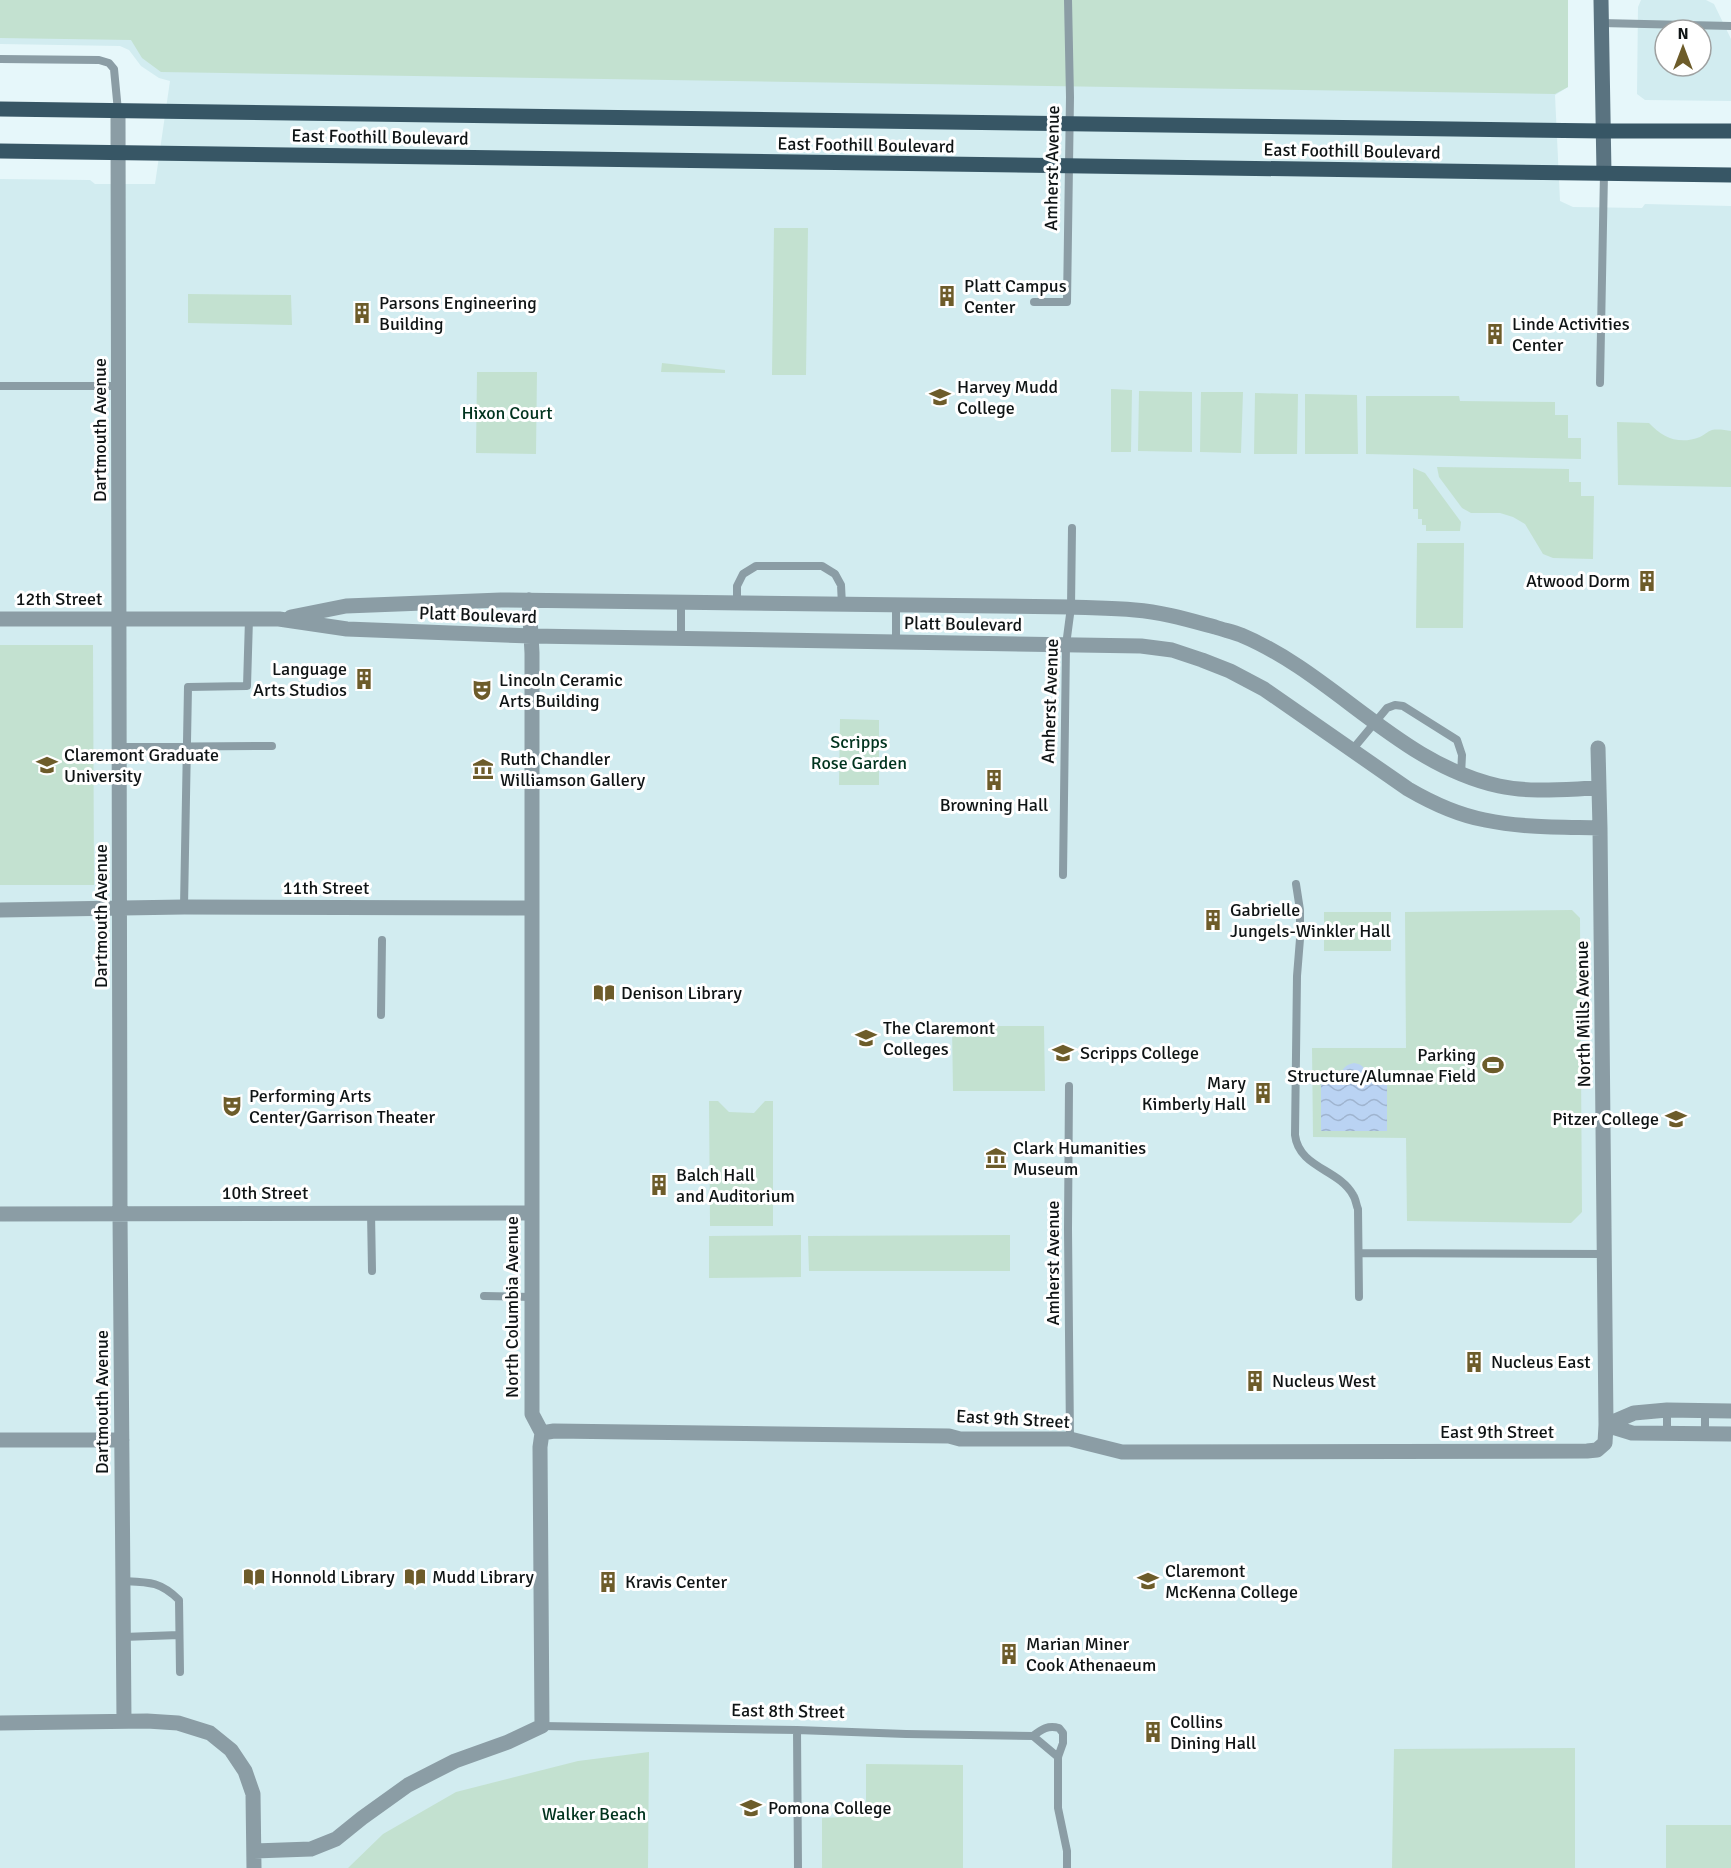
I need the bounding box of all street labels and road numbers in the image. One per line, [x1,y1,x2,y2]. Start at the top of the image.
street label: Amherst Avenue [1040,105,1064,231]
street label: East Foothill Boulevard [291,124,469,150]
street label: East Foothill Boulevard [777,132,955,158]
street label: East Foothill Boulevard [1263,138,1441,164]
street label: Dartmouth Avenue [89,358,111,502]
street label: 12th Street [16,588,102,610]
street label: Platt Boulevard [418,602,538,628]
street label: Platt Boulevard [904,612,1022,636]
street label: Amherst Avenue [1037,638,1063,764]
street label: Dartmouth Avenue [90,844,112,988]
street label: 11th Street [283,877,369,899]
street label: North Mills Avenue [1571,941,1595,1087]
street label: 10th Street [222,1182,308,1204]
street label: Amherst Avenue [1042,1200,1064,1326]
street label: North Columbia Avenue [501,1216,523,1398]
street label: Dartmouth Avenue [91,1330,113,1474]
street label: East 9th Street [956,1405,1070,1433]
street label: East 9th Street [1440,1421,1554,1443]
street label: East 8th Street [731,1699,845,1723]

